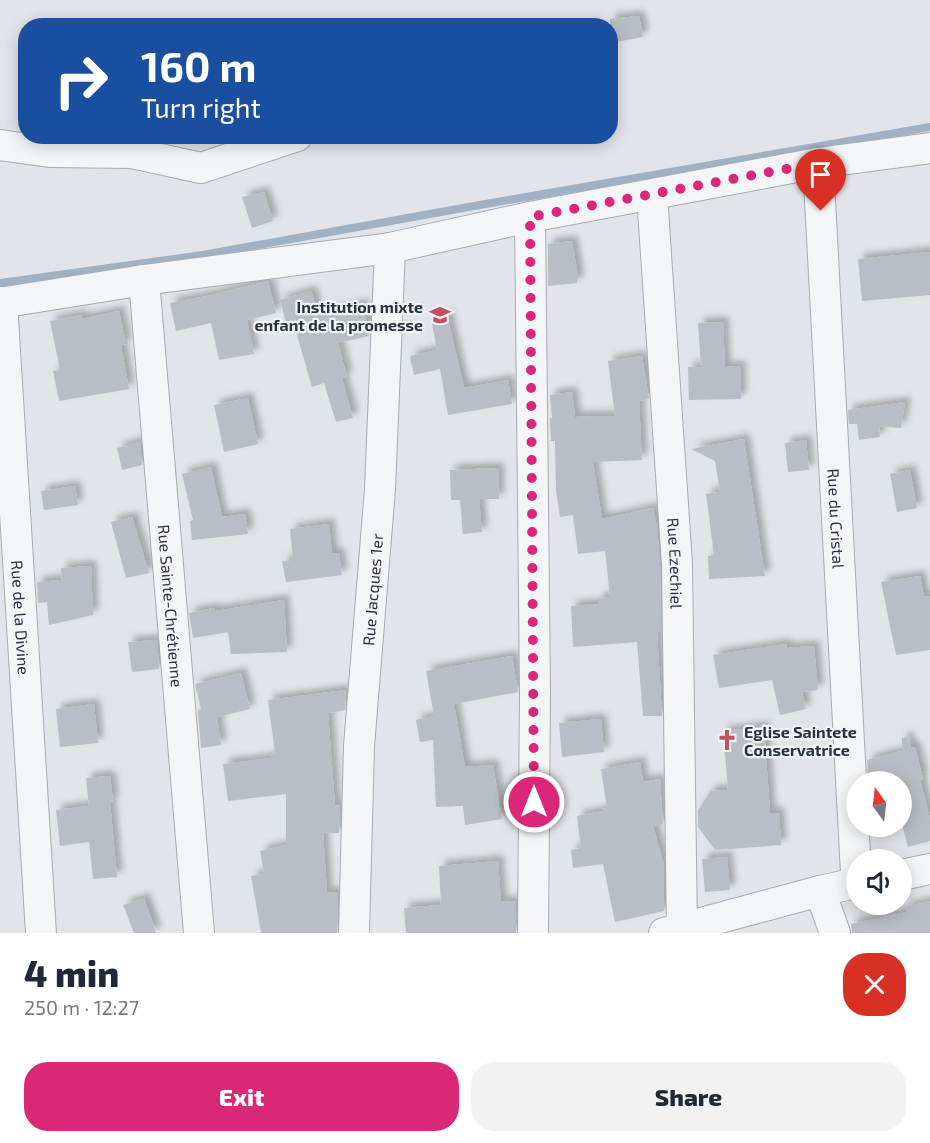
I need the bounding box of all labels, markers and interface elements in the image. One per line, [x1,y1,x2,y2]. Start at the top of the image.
text: 160 m [141,40,257,90]
icon: right [42,42,120,120]
text: Turn right [141,91,261,123]
pin [795,149,846,211]
icon: arrive [804,158,837,191]
place label: Institution mixte enfant de la promesse [254,297,423,334]
school or university icon: Institution mixte enfant de la promesse [428,303,452,327]
street label: Rue du Cristal [825,468,849,569]
street label: Rue Ezechiel [664,517,687,609]
street label: Rue Sainte-Chrétienne [155,524,188,688]
street label: Rue Jacques 1er [358,532,386,647]
street label: Rue de la Divine [8,560,35,675]
place label: Eglise Saintete Conservatrice [744,722,857,759]
church icon: Eglise Saintete Conservatrice [715,728,739,752]
position arrow [502,770,566,834]
north arrow [846,771,912,837]
map controls [846,771,912,915]
button: sound [846,849,912,915]
text: 4 min [24,951,119,994]
button: close [843,953,906,1016]
text: 250 m · 12:27 [24,995,139,1019]
button: Exit [24,1062,459,1131]
button: Share [471,1062,906,1131]

